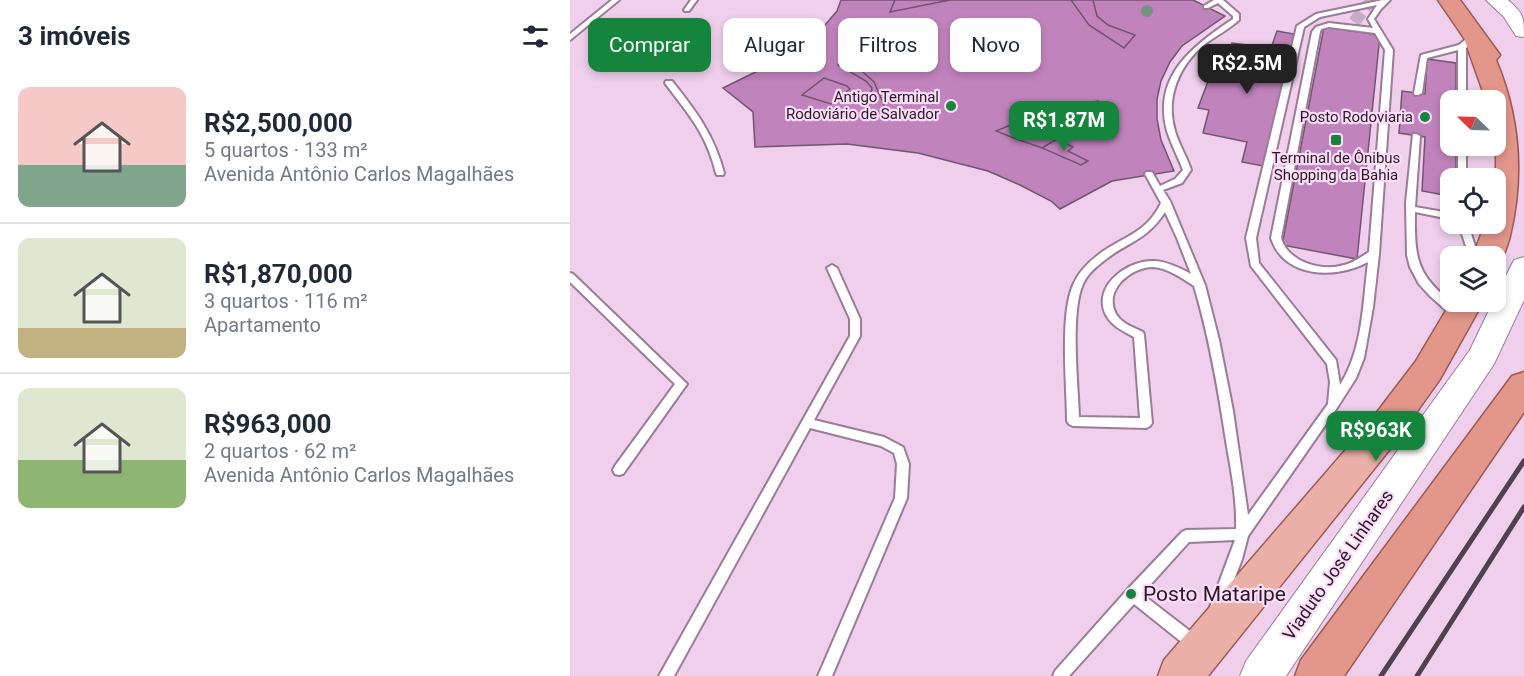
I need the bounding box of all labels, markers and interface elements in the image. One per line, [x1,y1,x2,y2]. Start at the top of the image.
chip: Comprar [588,18,711,72]
chip: Alugar [723,18,826,72]
chip: Filtros [838,18,938,72]
chip: Novo [950,18,1041,72]
icon: filters [519,20,552,53]
text: 3 imóveis [18,21,131,51]
pin: R$2.5M [1198,44,1296,95]
text: R$2.5M [1212,51,1282,75]
place label: Antigo Terminal Rodoviário de Salvador [786,88,939,123]
north arrow [1440,90,1506,156]
map controls [1440,90,1506,312]
marker: Antigo Terminal Rodoviário de Salvador [944,99,958,113]
pin: R$1.87M [1009,101,1119,152]
text: R$2,500,000 [204,108,353,138]
text: R$1.87M [1023,108,1105,132]
place label: Posto Rodoviaria [1300,108,1413,126]
marker: Posto Rodoviaria [1418,110,1432,124]
icon: home [66,111,138,183]
marker: Terminal de Ônibus Shopping da Bahia [1329,133,1343,147]
text: 5 quartos · 133 m² [204,138,368,162]
place label: Terminal de Ônibus Shopping da Bahia [1272,149,1400,184]
text: Avenida Antônio Carlos Magalhães [204,162,514,186]
button: locate [1440,168,1506,234]
button: layers [1440,246,1506,312]
text: R$1,870,000 [204,259,353,289]
icon: home [66,262,138,334]
text: 3 quartos · 116 m² [204,289,368,313]
text: Apartamento [204,313,321,337]
text: R$963,000 [204,409,331,439]
pin: R$963K [1327,411,1425,462]
icon: home [66,412,138,484]
text: R$963K [1340,418,1412,442]
text: 2 quartos · 62 m² [204,439,356,463]
text: Avenida Antônio Carlos Magalhães [204,463,514,487]
street label: Viaduto José Linhares [1278,486,1397,644]
place label: Posto Mataripe [1143,582,1286,606]
marker: Posto Mataripe [1124,587,1138,601]

